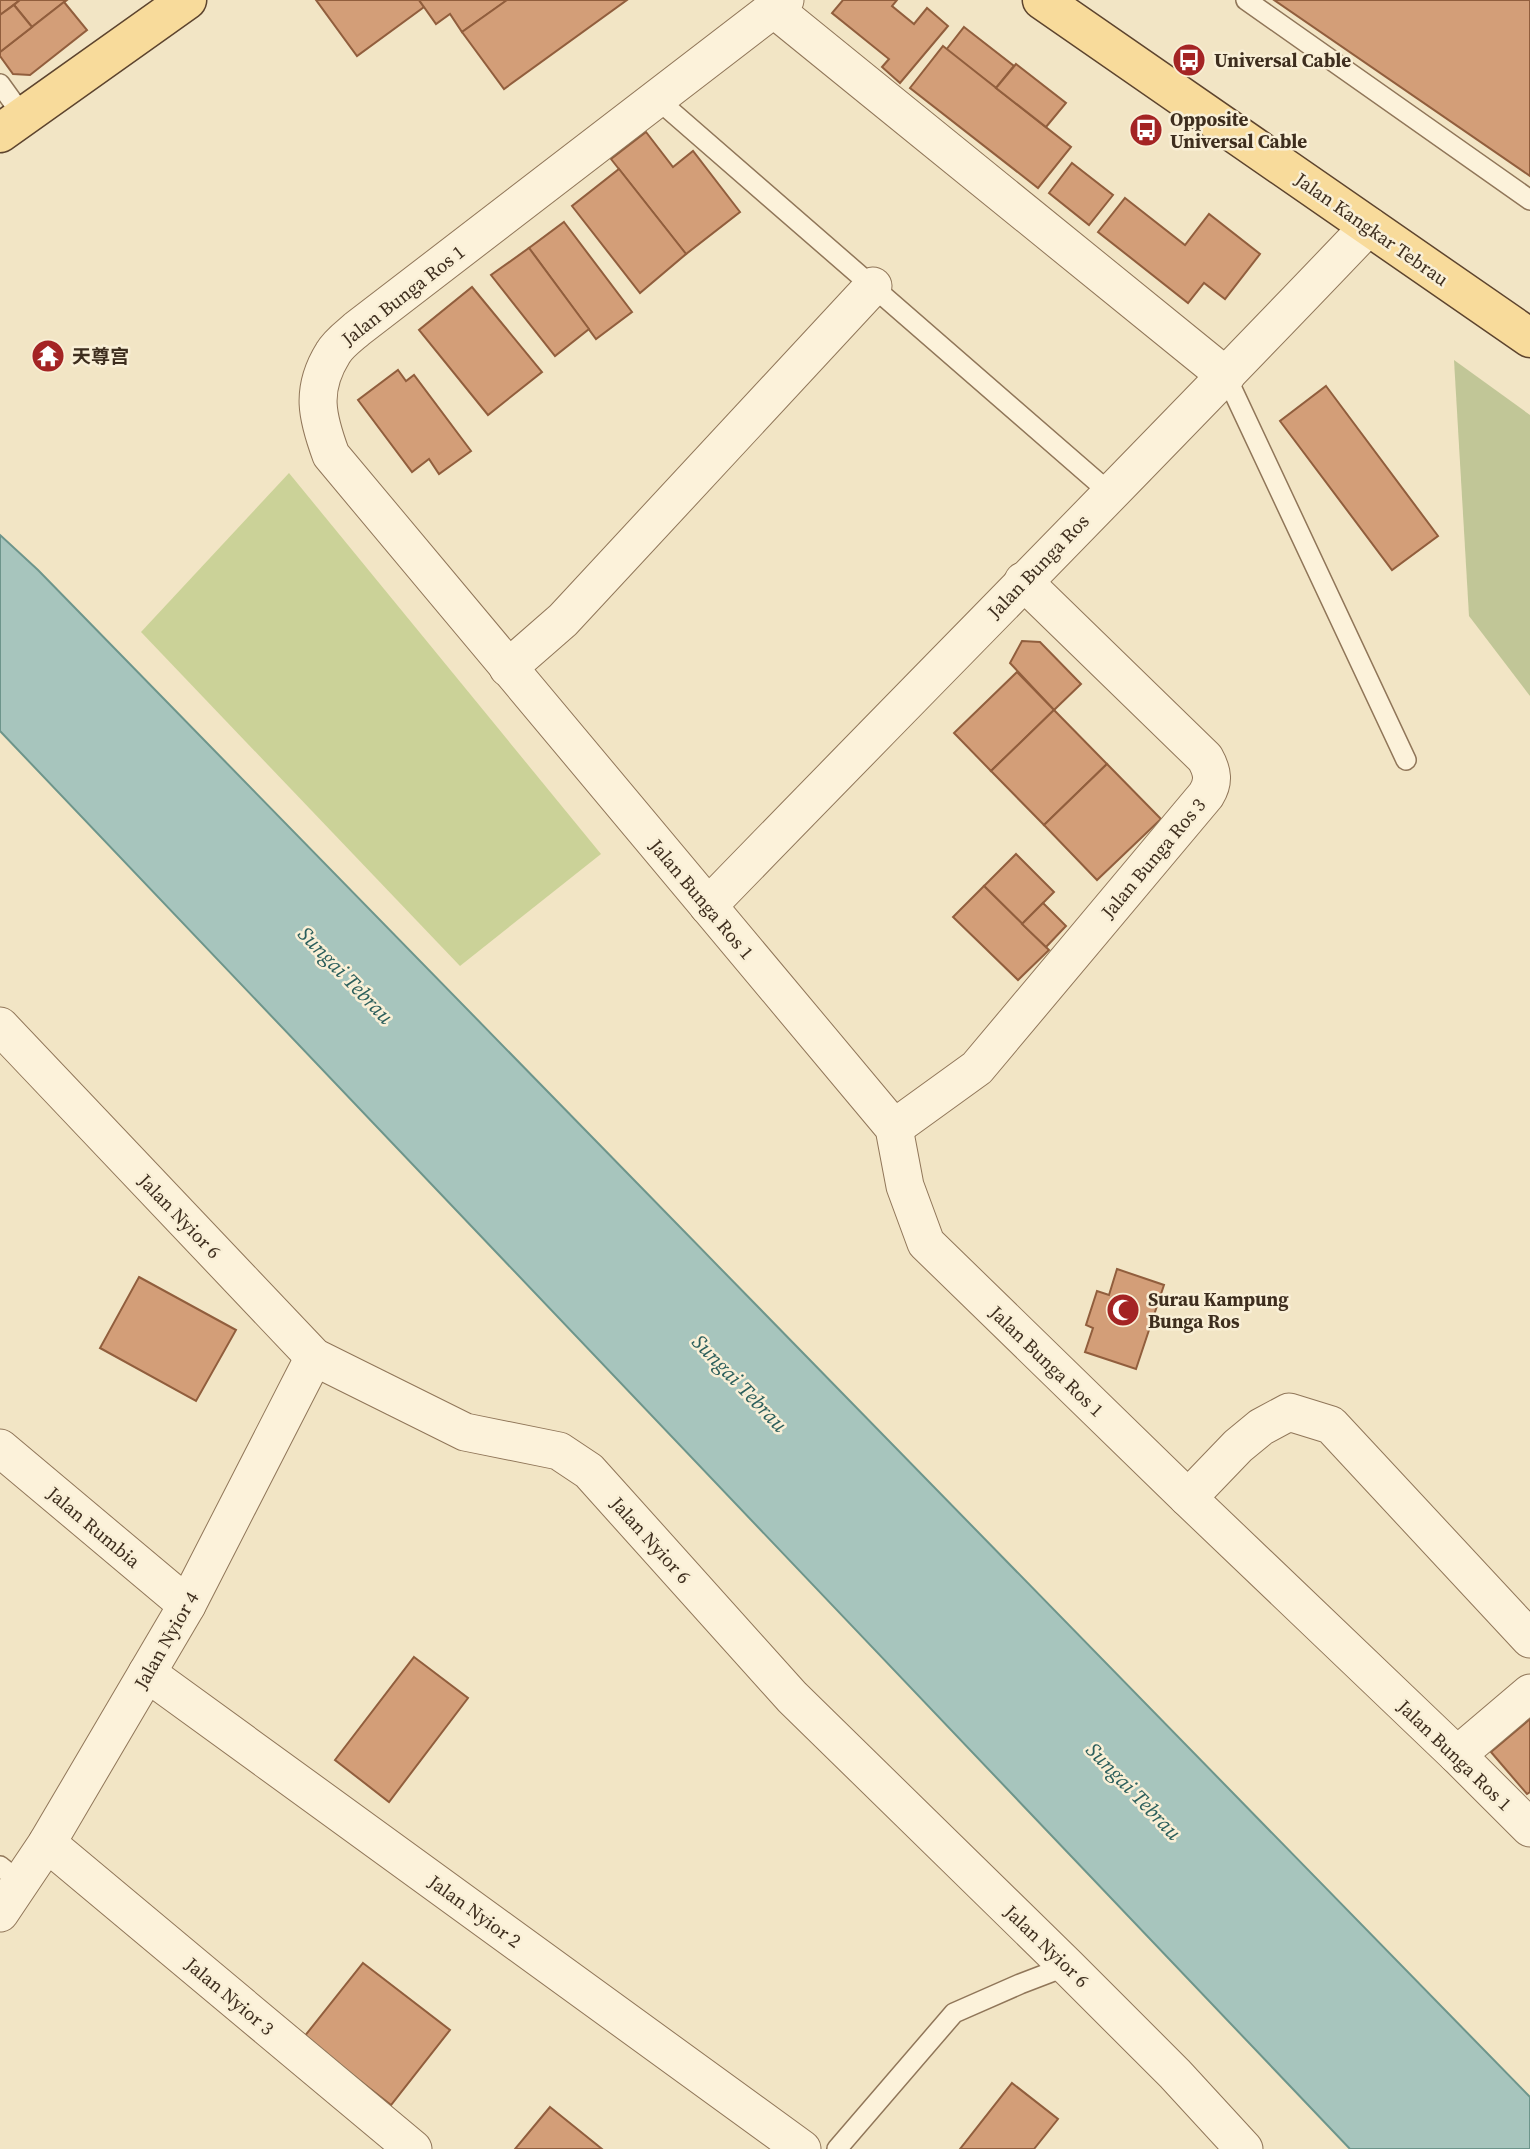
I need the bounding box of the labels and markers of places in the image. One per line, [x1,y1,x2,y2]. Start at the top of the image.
bus stop icon: Universal Cable [1170,41,1208,79]
place label: Universal Cable [1214,47,1351,73]
place label: Opposite Universal Cable [1170,106,1307,154]
bus stop icon: Opposite Universal Cable [1127,111,1165,149]
temple icon: 天尊宫 [29,337,67,375]
place label: 天尊宫 [72,343,129,369]
place label: Surau Kampung Bunga Ros [1148,1286,1289,1334]
mosque icon: Surau Kampung Bunga Ros [1104,1291,1142,1329]

